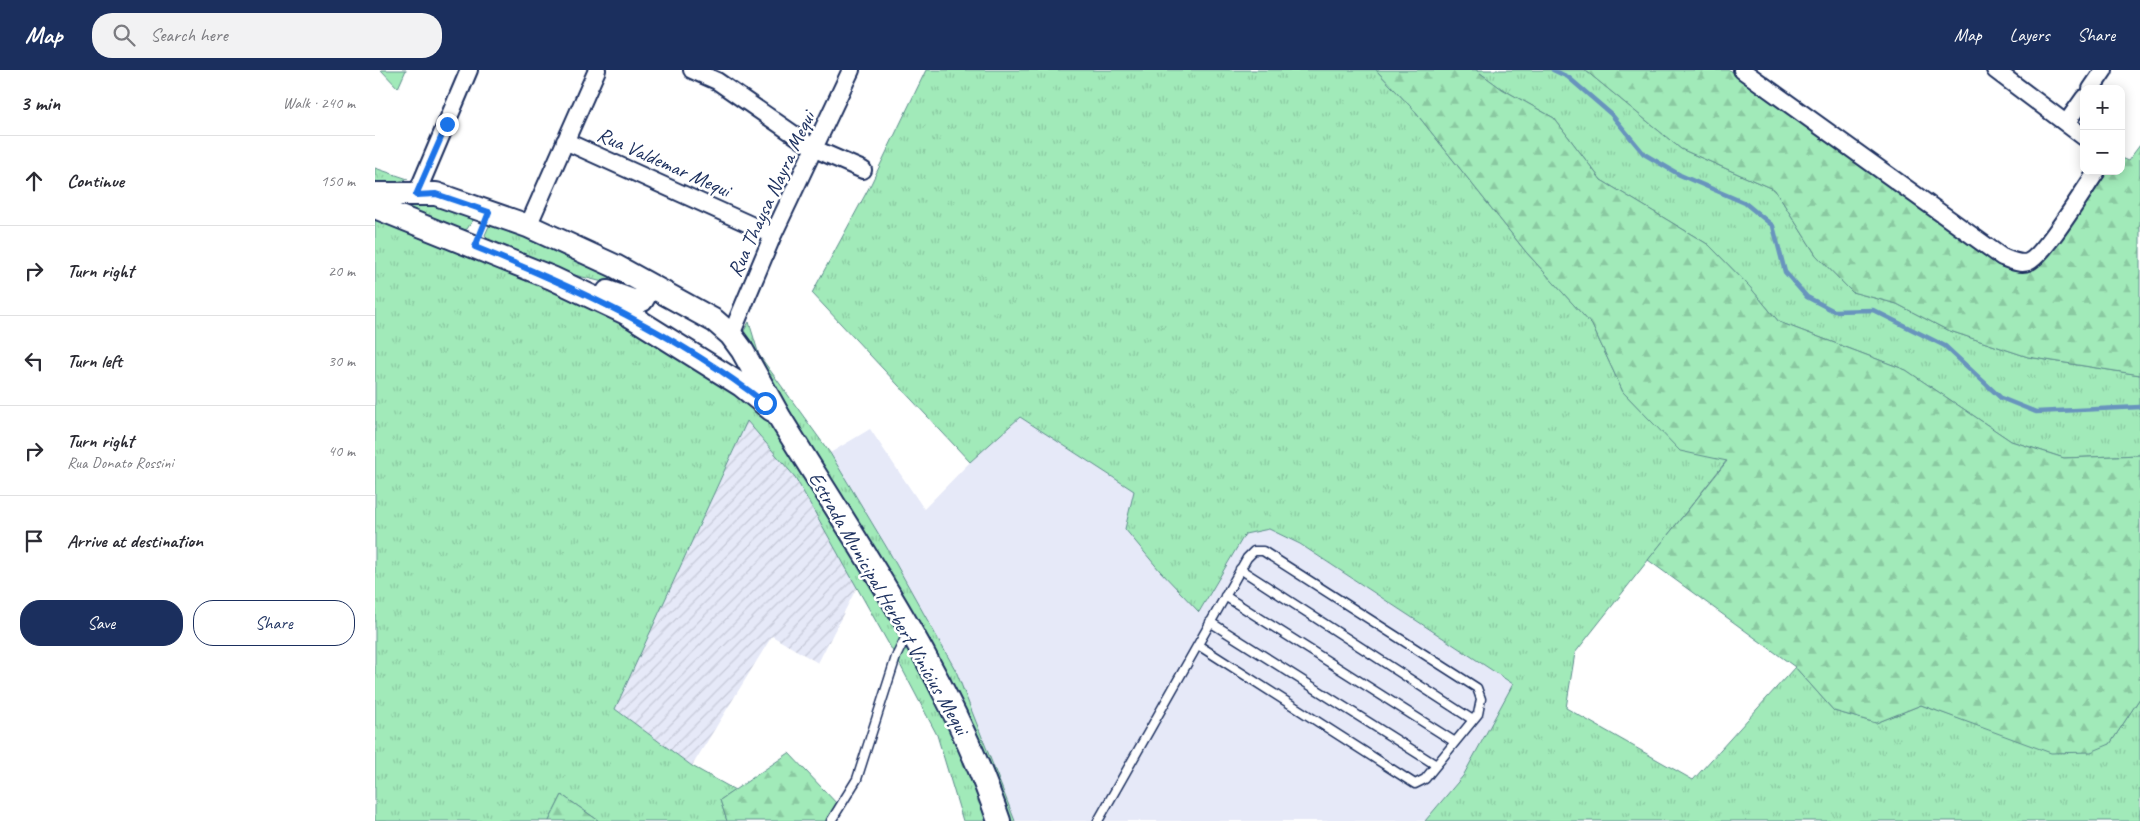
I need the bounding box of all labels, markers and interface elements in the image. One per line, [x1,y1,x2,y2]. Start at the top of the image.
search box [92,13,442,58]
text: Map [25,20,62,50]
icon: search [110,21,138,49]
text: Search here [150,23,228,47]
text: Map [1954,24,1982,46]
text: Layers [2010,24,2049,46]
text: Share [2077,24,2115,46]
map controls [2080,85,2125,175]
button: + [2080,85,2125,130]
text: 3 min [20,90,60,116]
text: Walk · 240 m [283,93,355,113]
street label: Rua Thaysa Nayra Mequi [721,104,822,281]
route end [436,113,459,136]
street label: Rua Valdemar Mequi [593,121,737,204]
button: − [2080,130,2125,175]
icon: ahead [20,167,48,195]
text: Continue [67,169,124,193]
text: 150 m [321,171,355,191]
icon: right [20,257,48,285]
text: Turn right [67,259,134,283]
text: 20 m [328,261,355,281]
icon: left [20,347,48,375]
text: Turn left [67,349,122,373]
text: 30 m [328,351,355,371]
route start [754,392,777,415]
text: Turn right [67,429,134,453]
icon: right [20,437,48,465]
text: 40 m [328,441,355,461]
text: Rua Donato Rossini [67,453,173,473]
street label: Estrada Municipal Herbert Vinícius Mequi [803,467,977,742]
icon: arrive [20,527,48,555]
text: Arrive at destination [67,529,203,553]
button: Save [20,600,183,646]
button: Share [193,600,355,646]

